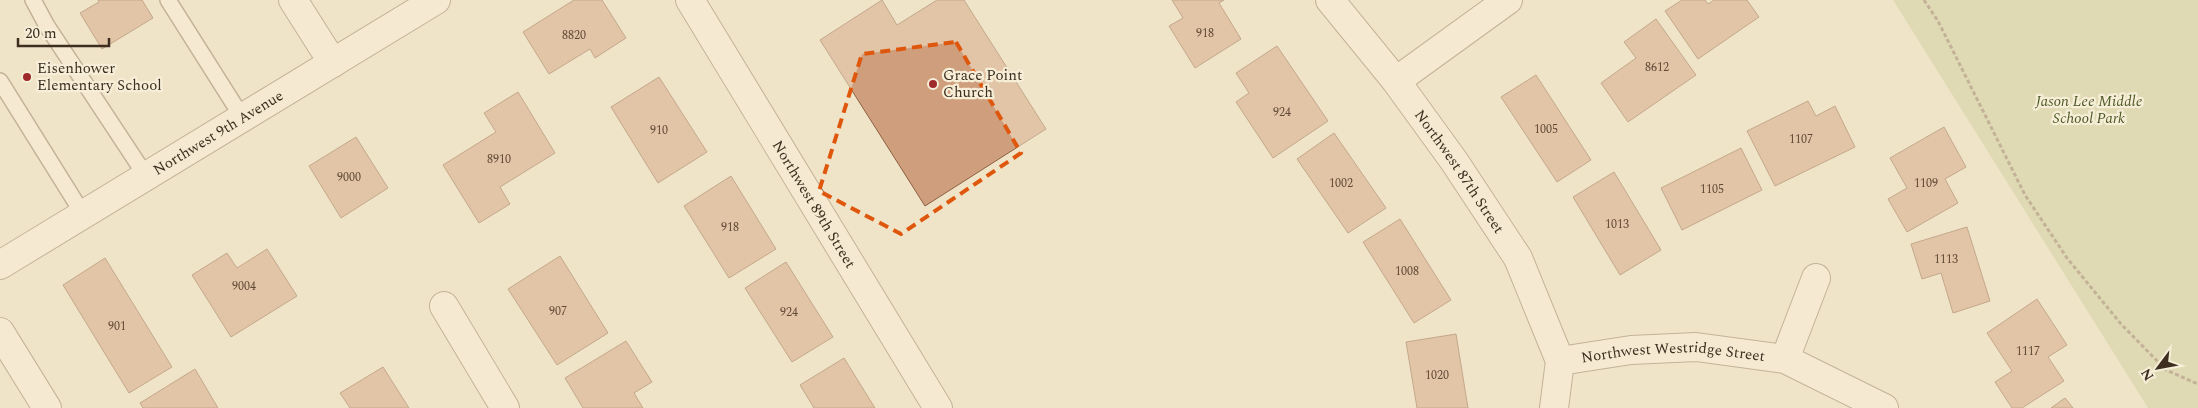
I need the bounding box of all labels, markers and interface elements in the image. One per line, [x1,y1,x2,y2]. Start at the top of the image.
scale bar [18,15,109,47]
text: 20 m [25,22,57,45]
house number: 918 [1196,24,1214,43]
house number: 8820 [562,26,586,45]
place label: Eisenhower Elementary School [37,57,162,97]
house number: 8612 [1645,58,1669,77]
place label: Grace Point Church [943,64,1022,104]
marker: Eisenhower Elementary School [21,71,33,83]
marker: Grace Point Church [927,78,939,90]
street label: Northwest 9th Avenue [149,85,288,181]
park label: Jason Lee Middle School Park [2035,90,2143,130]
house number: 924 [1273,103,1291,122]
street label: Northwest 87th Street [1408,105,1510,238]
house number: 1005 [1534,120,1558,139]
house number: 910 [650,121,668,140]
house number: 1107 [1789,130,1813,149]
street label: Northwest 89th Street [766,136,862,273]
house number: 8910 [487,150,511,169]
house number: 9000 [337,168,361,187]
house number: 1002 [1329,174,1353,193]
house number: 1109 [1914,174,1938,193]
house number: 1105 [1700,180,1724,199]
house number: 1013 [1605,215,1629,234]
house number: 918 [721,218,739,237]
house number: 1113 [1934,250,1958,269]
house number: 1008 [1395,262,1419,281]
house number: 9004 [232,277,256,296]
house number: 907 [549,302,567,321]
house number: 924 [780,303,798,322]
house number: 901 [108,317,126,336]
street label: Northwest Westridge Street [1580,336,1766,370]
house number: 1117 [2016,342,2040,361]
north arrow [2133,343,2183,393]
text: N [2135,364,2159,385]
house number: 1020 [1425,366,1449,385]

